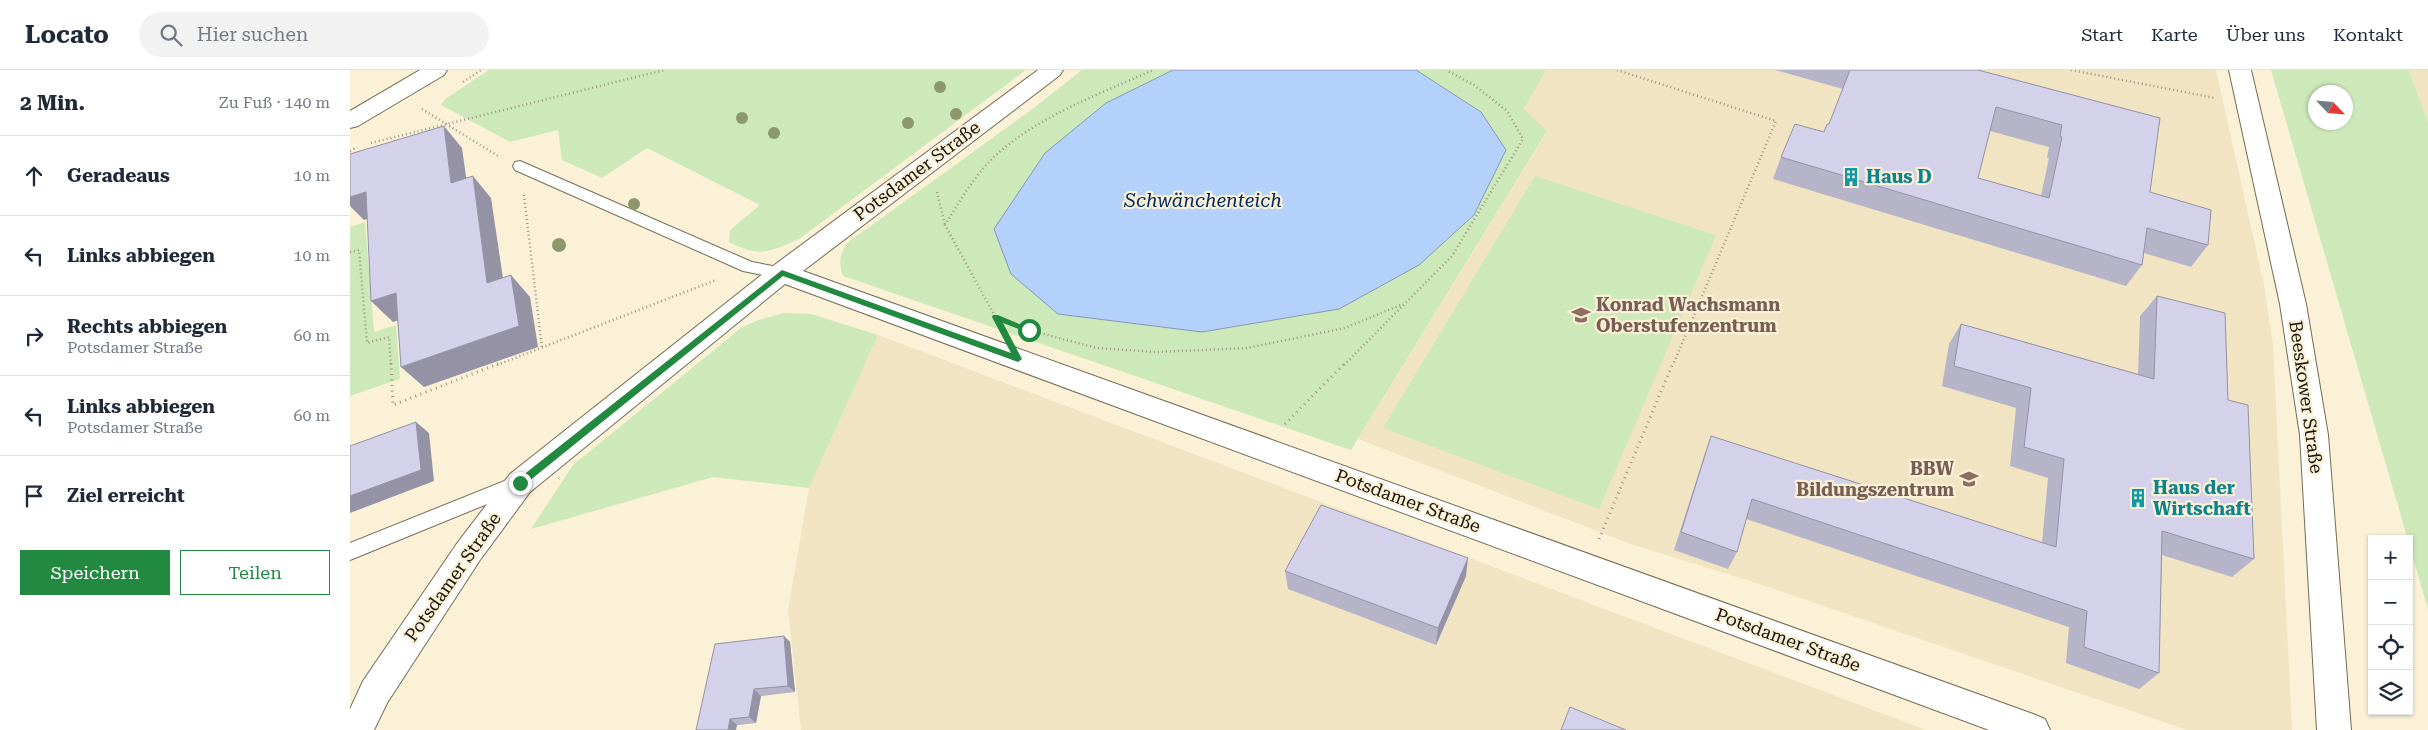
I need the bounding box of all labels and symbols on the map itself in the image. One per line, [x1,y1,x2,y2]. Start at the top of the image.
north arrow [2308,85,2353,130]
street label: Potsdamer Straße [849,116,984,225]
building icon: Haus D [1840,166,1862,188]
place label: Haus D [1866,166,1932,187]
water label: Schwänchenteich [1123,189,1282,212]
place label: Konrad Wachsmann Oberstufenzentrum [1596,294,1780,336]
school or university icon: Konrad Wachsmann Oberstufenzentrum [1570,304,1592,326]
route start [1018,319,1041,342]
street label: Beeskower Straße [2285,319,2328,475]
place label: BBW Bildungszentrum [1796,458,1955,500]
street label: Potsdamer Straße [1333,465,1484,537]
school or university icon: BBW Bildungszentrum [1958,468,1980,490]
route end [509,472,532,495]
place label: Haus der Wirtschaft [2153,477,2251,519]
building icon: Haus der Wirtschaft [2127,487,2149,509]
street label: Potsdamer Straße [400,508,505,645]
street label: Potsdamer Straße [1713,604,1864,676]

